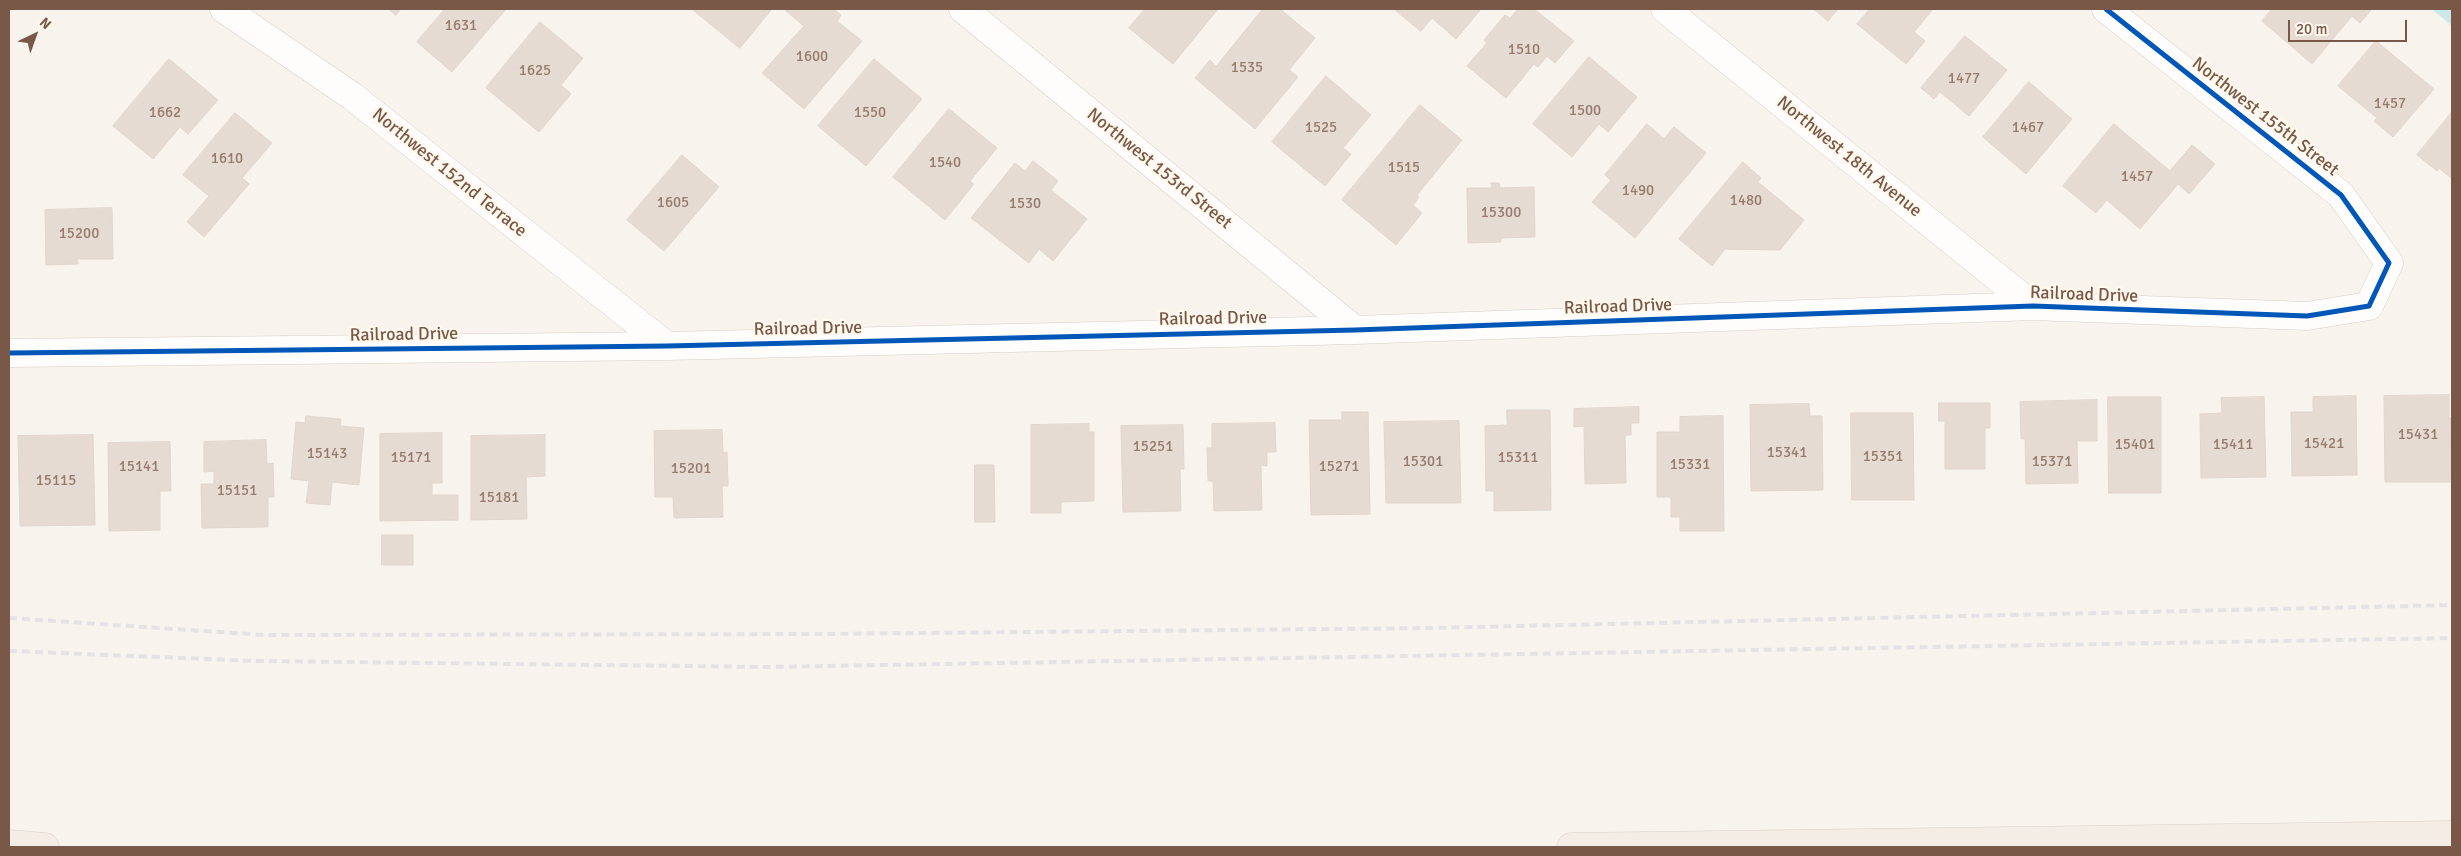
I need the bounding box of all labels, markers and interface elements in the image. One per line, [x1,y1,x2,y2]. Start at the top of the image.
north arrow [10,10,60,60]
scale bar [2291,10,2410,42]
text: N [36,14,55,33]
house number: 1631 [445,17,477,35]
text: 20 m [2296,20,2327,38]
house number: 1510 [1508,41,1540,59]
house number: 1600 [796,48,828,66]
street label: Northwest 155th Street [2187,53,2343,181]
house number: 1535 [1231,59,1263,77]
house number: 1625 [519,62,551,80]
house number: 1477 [1948,70,1980,88]
street label: Northwest 18th Avenue [1772,92,1926,222]
house number: 1457 [2374,95,2406,113]
house number: 1500 [1569,102,1601,120]
house number: 1662 [149,104,181,122]
street label: Northwest 152nd Terrace [367,104,531,242]
house number: 1550 [854,104,886,122]
street label: Northwest 153rd Street [1082,104,1236,234]
house number: 1525 [1305,119,1337,137]
house number: 1467 [2012,119,2044,137]
house number: 1610 [211,150,243,168]
house number: 1540 [929,154,961,172]
house number: 1515 [1388,159,1420,177]
house number: 1457 [2121,168,2153,186]
house number: 1490 [1622,182,1654,200]
house number: 1480 [1730,192,1762,210]
house number: 1605 [657,194,689,212]
house number: 1530 [1009,195,1041,213]
house number: 15300 [1481,204,1521,222]
house number: 15200 [59,225,99,243]
street label: Railroad Drive [2029,282,2139,308]
street label: Railroad Drive [1563,294,1673,320]
street label: Railroad Drive [1159,307,1267,331]
street label: Railroad Drive [754,317,862,341]
street label: Railroad Drive [350,323,458,347]
house number: 15431 [2398,426,2438,444]
house number: 15421 [2304,435,2344,453]
house number: 15401 [2115,436,2155,454]
house number: 15411 [2213,436,2253,454]
house number: 15251 [1133,438,1173,456]
house number: 15341 [1767,444,1807,462]
house number: 15143 [307,445,347,463]
house number: 15351 [1863,448,1903,466]
house number: 15171 [391,449,431,467]
house number: 15311 [1498,449,1538,467]
house number: 15301 [1403,453,1443,471]
house number: 15371 [2032,453,2072,471]
house number: 15331 [1670,456,1710,474]
house number: 15141 [119,458,159,476]
house number: 15271 [1319,458,1359,476]
house number: 15201 [671,460,711,478]
house number: 15115 [36,472,76,490]
house number: 15151 [217,482,257,500]
house number: 15181 [479,489,519,507]

